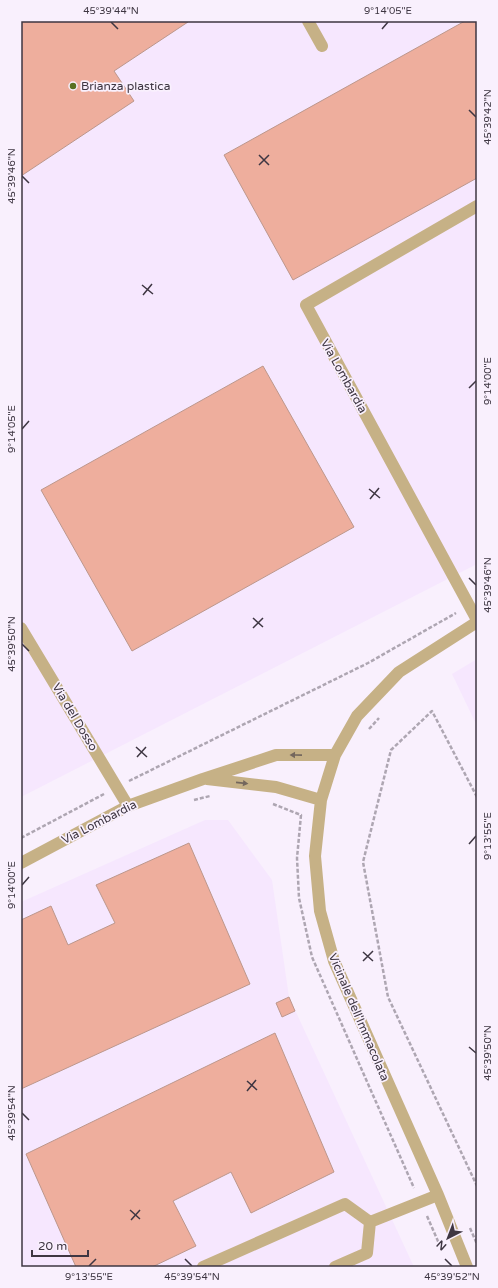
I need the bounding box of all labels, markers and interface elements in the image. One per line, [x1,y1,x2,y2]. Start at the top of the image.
text: 45°39'44"N [83,5,139,17]
text: 9°14'05"E [364,5,412,17]
place label: Brianza plastica [81,79,170,93]
marker: Brianza plastica [68,81,78,91]
text: 45°39'42"N [482,89,494,145]
text: 45°39'46"N [6,148,18,204]
street label: Via Lombardia [318,337,370,415]
text: 9°14'00"E [482,357,494,405]
text: 9°14'05"E [6,405,18,453]
text: 45°39'46"N [482,557,494,613]
text: 45°39'50"N [6,616,18,672]
street label: Via del Dosso [49,681,101,753]
one-way arrow [289,752,302,758]
one-way arrow [236,780,248,786]
street label: Via Lombardia [59,797,139,847]
text: 9°13'55"E [482,812,494,860]
text: 9°14'00"E [6,861,18,909]
street label: Vicinale dell'Immacolata [326,951,392,1083]
text: 45°39'50"N [482,1025,494,1081]
text: 45°39'54"N [6,1085,18,1141]
north arrow [428,1218,468,1258]
scale bar [32,1232,88,1258]
text: N [434,1237,449,1253]
text: 20 m [38,1239,67,1253]
text: 9°13'55"E [65,1271,113,1283]
text: 45°39'54"N [164,1271,220,1283]
text: 45°39'52"N [424,1271,480,1283]

